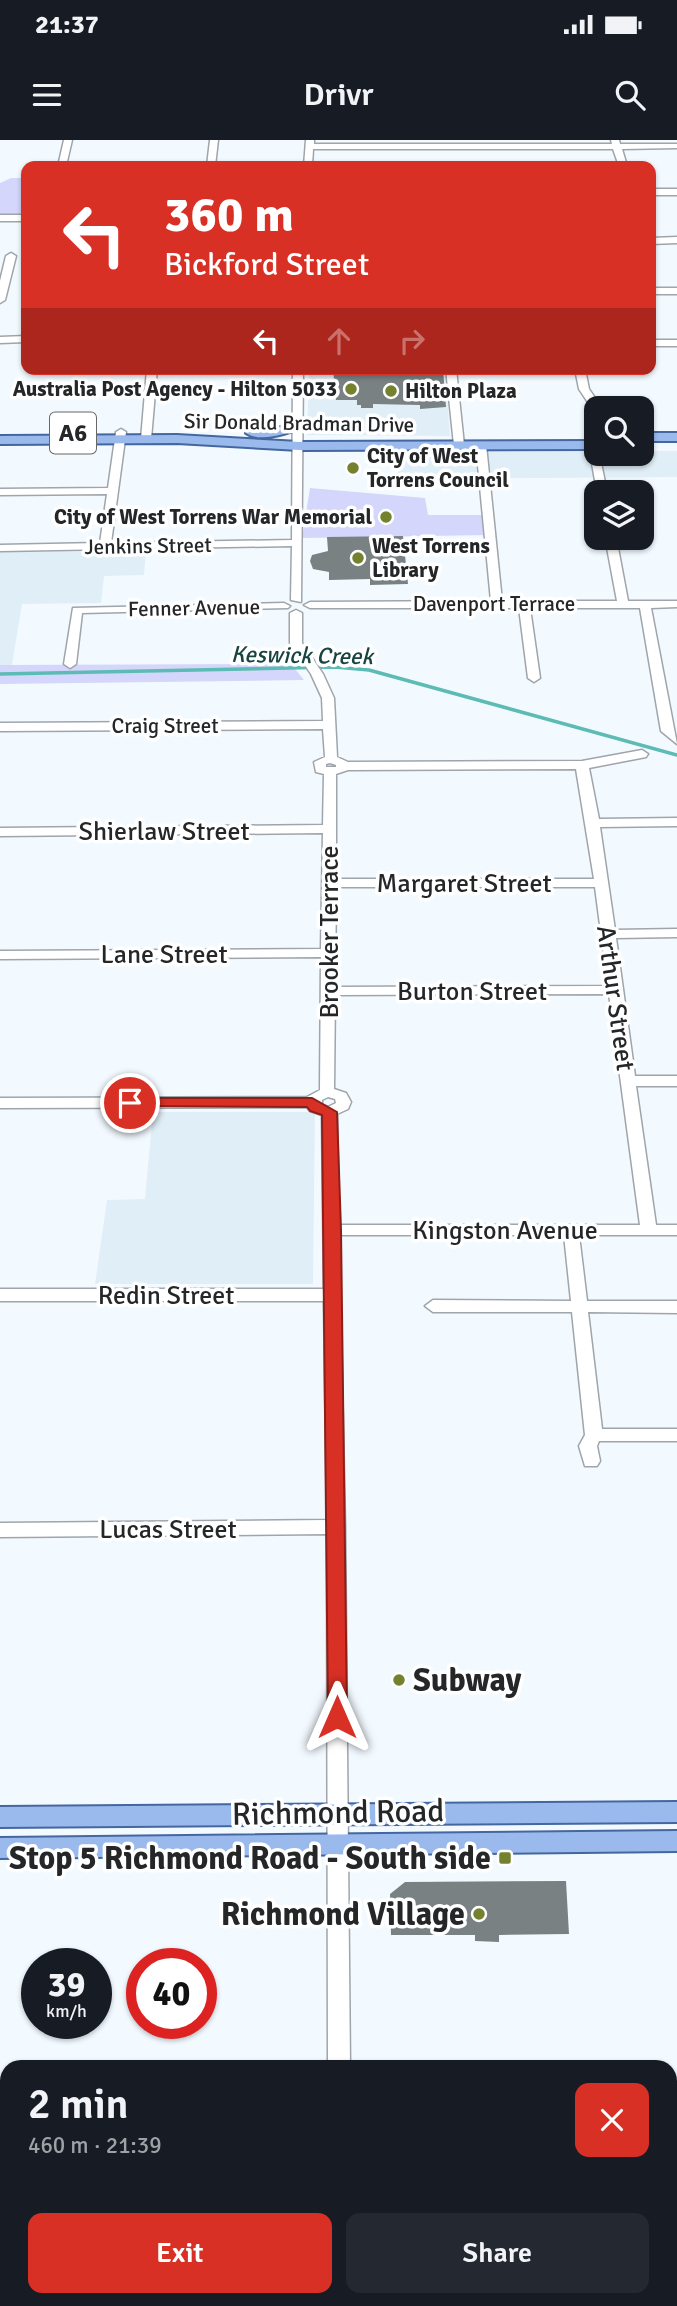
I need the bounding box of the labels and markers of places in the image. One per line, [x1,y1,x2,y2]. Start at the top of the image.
place label: Australia Post Agency - Hilton 5033 [13,376,337,402]
place label: Hilton Plaza [405,378,517,404]
marker: Australia Post Agency - Hilton 5033 [343,381,359,397]
marker: Hilton Plaza [383,383,399,399]
place label: City of West Torrens Council [367,443,509,493]
marker: City of West Torrens Council [345,460,361,476]
place label: City of West Torrens War Memorial [54,504,372,530]
marker: City of West Torrens War Memorial [378,509,394,525]
place label: West Torrens Library [372,533,490,583]
marker: West Torrens Library [350,550,366,566]
pin [100,1073,160,1133]
place label: Subway [413,1661,522,1700]
marker: Subway [391,1672,407,1688]
place label: Stop 5 Richmond Road - South side [9,1839,491,1878]
marker: Stop 5 Richmond Road - South side [497,1850,513,1866]
place label: Richmond Village [221,1895,465,1934]
marker: Richmond Village [471,1906,487,1922]

